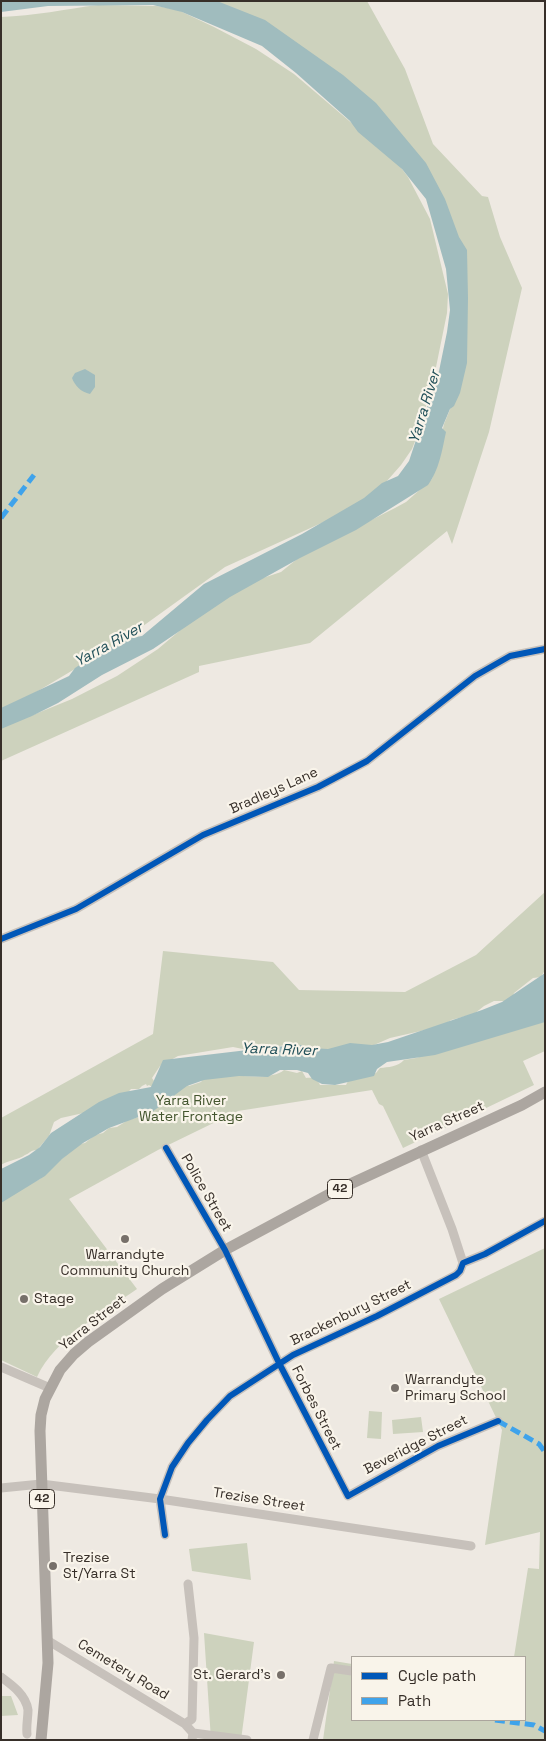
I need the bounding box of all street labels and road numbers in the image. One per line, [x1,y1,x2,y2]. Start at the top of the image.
street label: Bradleys Lane [227,764,321,818]
street label: Yarra Street [407,1098,487,1146]
street label: Police Street [177,1151,235,1235]
road number: 42 [328,1180,352,1198]
street label: Brackenbury Street [288,1276,414,1350]
street label: Yarra Street [56,1292,130,1354]
street label: Forbes Street [288,1363,344,1453]
street label: Beveridge Street [361,1412,471,1478]
street label: Trezise Street [212,1484,306,1516]
road number: 42 [30,1490,54,1508]
street label: Cemetery Road [74,1636,172,1704]

